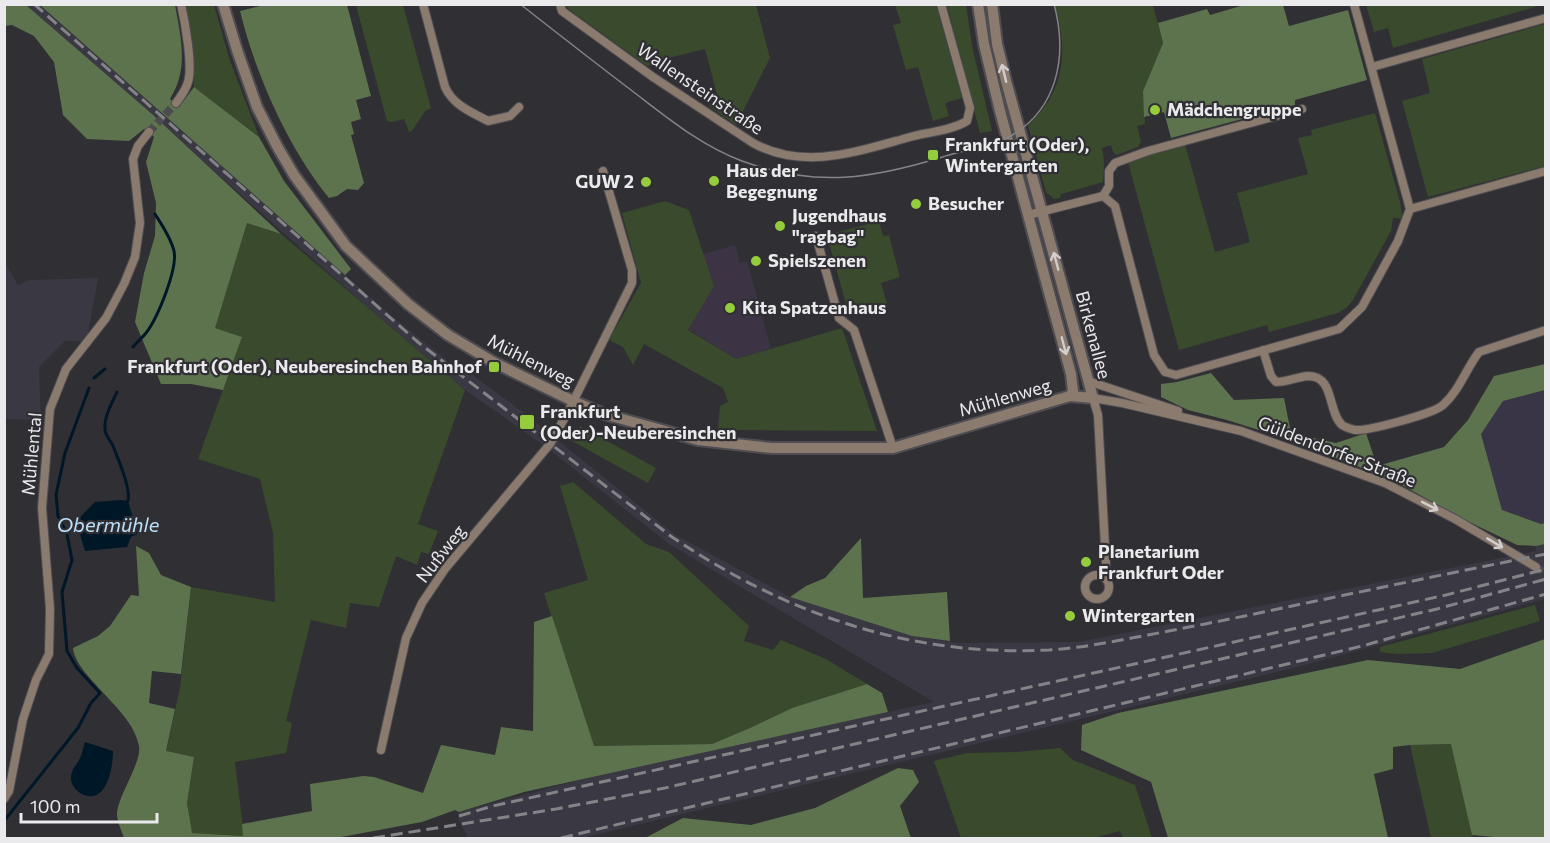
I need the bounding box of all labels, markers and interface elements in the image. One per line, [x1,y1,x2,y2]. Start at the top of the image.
street label: Wallensteinstraße [633,38,768,139]
one-way arrow [998,64,1009,83]
place label: Mädchengruppe [1167,98,1301,120]
marker: Mädchengruppe [1148,103,1162,117]
place label: Frankfurt (Oder), Wintergarten [945,133,1089,176]
marker: Frankfurt (Oder), Wintergarten [926,148,940,162]
place label: Haus der Begegnung [726,159,818,202]
place label: GUW 2 [575,170,634,192]
marker: Haus der Begegnung [707,174,721,188]
marker: GUW 2 [639,175,653,189]
place label: Besucher [928,192,1005,214]
marker: Besucher [909,197,923,211]
place label: Jugendhaus "ragbag" [792,204,887,247]
marker: Jugendhaus "ragbag" [773,219,787,233]
place label: Spielszenen [768,249,866,271]
one-way arrow [1049,252,1061,271]
marker: Spielszenen [749,254,763,268]
street label: Birkenallee [1072,288,1116,381]
place label: Kita Spatzenhaus [742,296,886,318]
marker: Kita Spatzenhaus [723,301,737,315]
street label: Mühlenweg [484,329,579,392]
one-way arrow [1059,336,1070,355]
place label: Frankfurt (Oder), Neuberesinchen Bahnhof [127,355,483,377]
marker: Frankfurt (Oder), Neuberesinchen Bahnhof [487,360,501,374]
street label: Mühlenweg [956,373,1054,421]
place label: Frankfurt (Oder)-Neuberesinchen [540,400,736,443]
street label: Mühlental [16,411,46,496]
street label: Güldendorfer Straße [1255,411,1420,491]
marker: Frankfurt (Oder)-Neuberesinchen [518,413,536,431]
one-way arrow [1421,500,1439,512]
water label: Obermühle [57,512,160,536]
street label: Nußweg [411,520,470,587]
one-way arrow [1486,537,1503,549]
place label: Planetarium Frankfurt Oder [1098,540,1224,583]
marker: Planetarium Frankfurt Oder [1079,555,1093,569]
place label: Wintergarten [1082,604,1195,626]
marker: Wintergarten [1063,609,1077,623]
scale bar [21,786,158,824]
text: 100 m [30,795,80,817]

